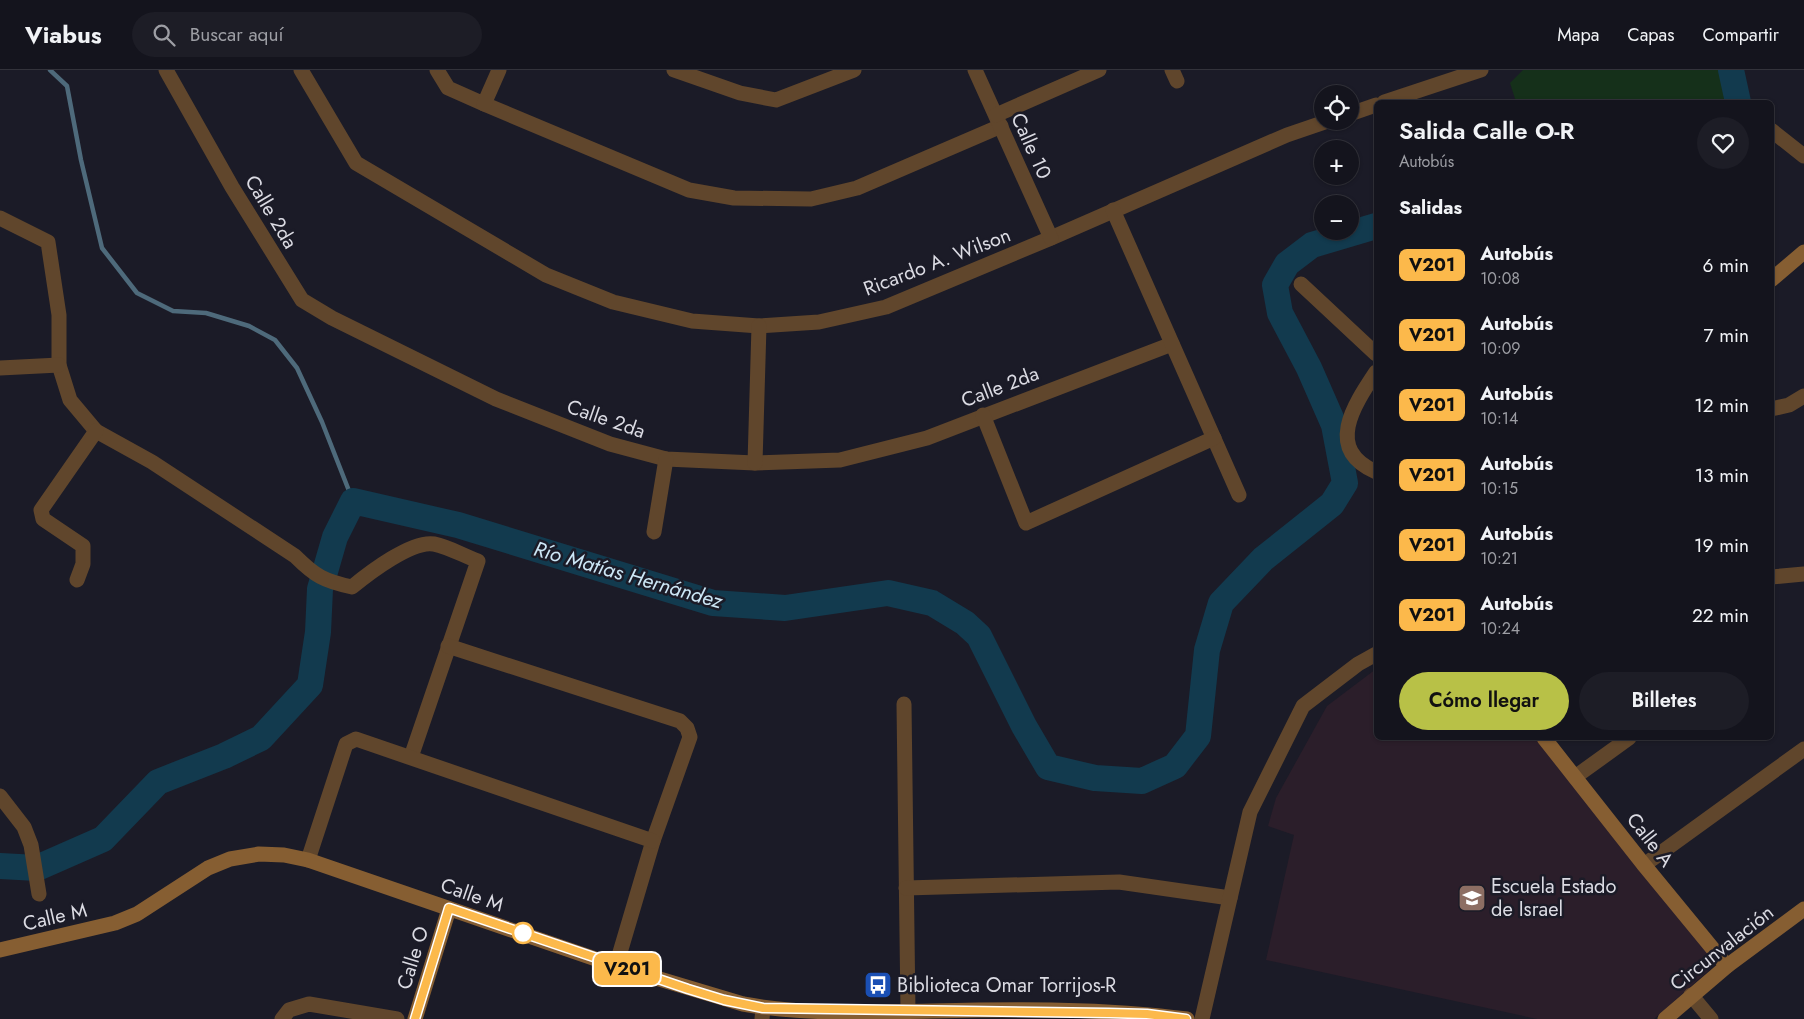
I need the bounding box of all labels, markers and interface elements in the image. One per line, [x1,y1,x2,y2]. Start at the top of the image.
search box [132,12,482,57]
text: Viabus [25,17,102,52]
icon: search [150,21,178,49]
text: Buscar aquí [190,21,283,48]
text: Mapa [1557,22,1599,48]
text: Capas [1627,22,1675,48]
text: Compartir [1703,22,1779,48]
map controls [1314,85,1359,240]
button: locate [1314,85,1359,130]
street label: Calle 10 [1004,108,1058,184]
text: Salida Calle O-R [1399,113,1575,148]
button: heart [1697,117,1749,169]
button: + [1314,140,1359,185]
text: Autobús [1399,150,1454,173]
street label: Calle 2da [238,170,304,254]
text: Salidas [1399,194,1462,221]
button: − [1314,195,1359,240]
street label: Ricardo A. Wilson [859,221,1015,303]
text: Autobús [1480,240,1553,267]
text: V201 [1409,252,1455,278]
text: 6 min [1703,252,1749,279]
text: 10:08 [1480,267,1520,290]
text: Autobús [1480,310,1553,337]
text: V201 [1409,322,1455,348]
text: 7 min [1704,322,1749,349]
text: 10:09 [1480,337,1521,360]
street label: Calle 2da [957,359,1043,415]
text: Autobús [1480,380,1553,407]
street label: Calle 2da [563,392,649,446]
text: V201 [1409,392,1455,418]
text: 12 min [1694,392,1749,419]
text: 10:14 [1480,407,1518,430]
text: Autobús [1480,450,1553,477]
text: V201 [1409,462,1455,488]
text: 13 min [1695,462,1749,489]
text: 10:15 [1480,477,1518,500]
text: Autobús [1480,520,1553,547]
text: V201 [1409,532,1455,558]
text: 19 min [1694,532,1749,559]
water label: Río Matías Hernández [530,534,727,617]
text: 10:21 [1480,547,1518,570]
text: Autobús [1480,590,1553,617]
text: V201 [1409,602,1455,628]
text: 22 min [1692,602,1749,629]
text: 10:24 [1480,617,1520,640]
button: Cómo llegar [1399,672,1569,730]
button: Billetes [1579,672,1749,730]
street label: Calle A [1619,807,1681,874]
street label: Calle M [437,871,507,919]
place label: Escuela Estado de Israel [1491,872,1617,924]
school or university icon: Escuela Estado de Israel [1457,883,1487,913]
street label: Calle M [20,896,90,938]
street label: Circunvalación [1664,898,1780,998]
unlabelled marker [512,922,534,944]
street label: Calle O [390,923,436,993]
line badge: V201 [592,953,662,985]
text: V201 [604,956,650,982]
bus stop icon: Biblioteca Omar Torrijos-R [863,970,893,1000]
place label: Biblioteca Omar Torrijos-R [897,971,1116,1000]

